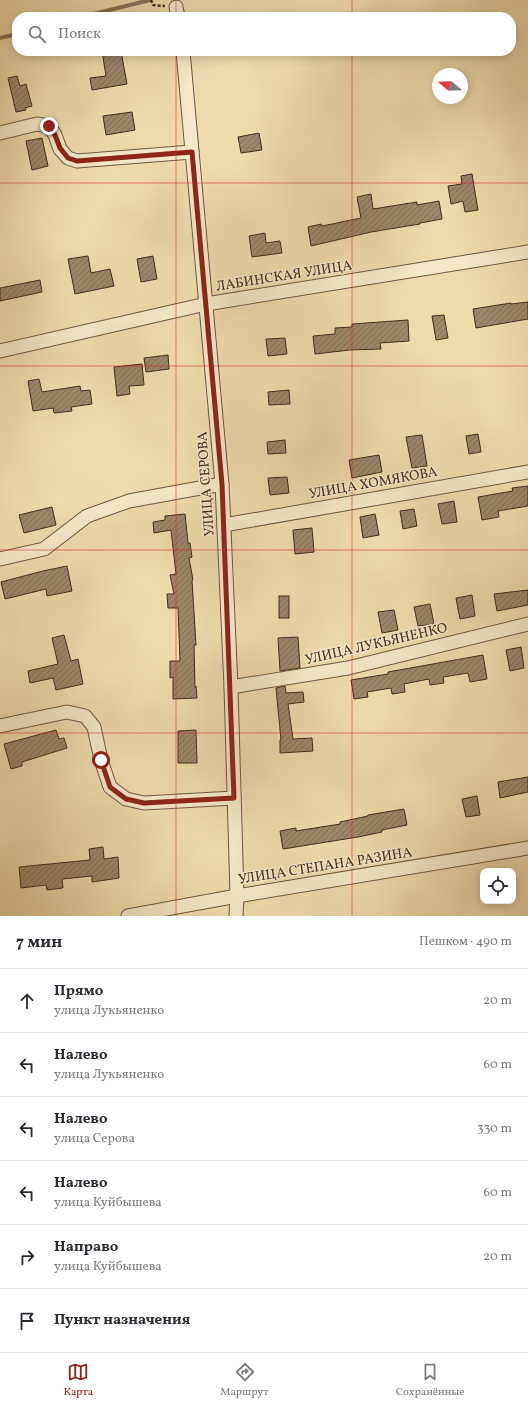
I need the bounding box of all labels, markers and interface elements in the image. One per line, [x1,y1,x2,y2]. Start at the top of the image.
search box [12,12,516,56]
icon: search [26,23,48,45]
text: Поиск [58,24,101,45]
north arrow [432,68,468,104]
route end [40,117,58,135]
street label: ЛАБИНСКАЯ УЛИЦА [215,256,354,297]
street label: УЛИЦА СЕРОВА [193,431,220,537]
street label: УЛИЦА ХОМЯКОВА [307,463,439,504]
street label: УЛИЦА ЛУКЬЯНЕНКО [303,619,449,670]
route start [92,751,110,769]
street label: УЛИЦА СТЕПАНА РАЗИНА [237,843,414,890]
map controls [480,868,516,904]
button: locate [480,868,516,904]
text: 7 мин [16,931,62,954]
text: Пешком · 490 m [419,933,512,951]
text: Прямо [54,981,103,1002]
icon: ahead [16,990,38,1012]
text: 20 m [483,992,512,1010]
text: улица Лукьяненко [54,1002,164,1020]
text: Налево [54,1045,108,1066]
icon: left [16,1054,38,1076]
text: 60 m [484,1056,512,1074]
text: улица Лукьяненко [54,1066,164,1084]
text: Налево [54,1109,108,1130]
icon: left [16,1118,38,1140]
text: 330 m [477,1120,512,1138]
text: улица Серова [54,1130,135,1148]
text: Налево [54,1173,108,1194]
icon: left [16,1182,38,1204]
text: 60 m [484,1184,512,1202]
text: улица Куйбышева [54,1194,162,1212]
text: Направо [54,1237,118,1258]
icon: right [16,1246,38,1268]
text: 20 m [483,1248,512,1266]
text: улица Куйбышева [54,1258,162,1276]
icon: arrive [16,1310,38,1332]
text: Пункт назначения [54,1310,190,1331]
tab: Карта [63,1361,93,1400]
tab: Маршрут [220,1361,269,1400]
tab: Сохранённые [396,1361,464,1400]

